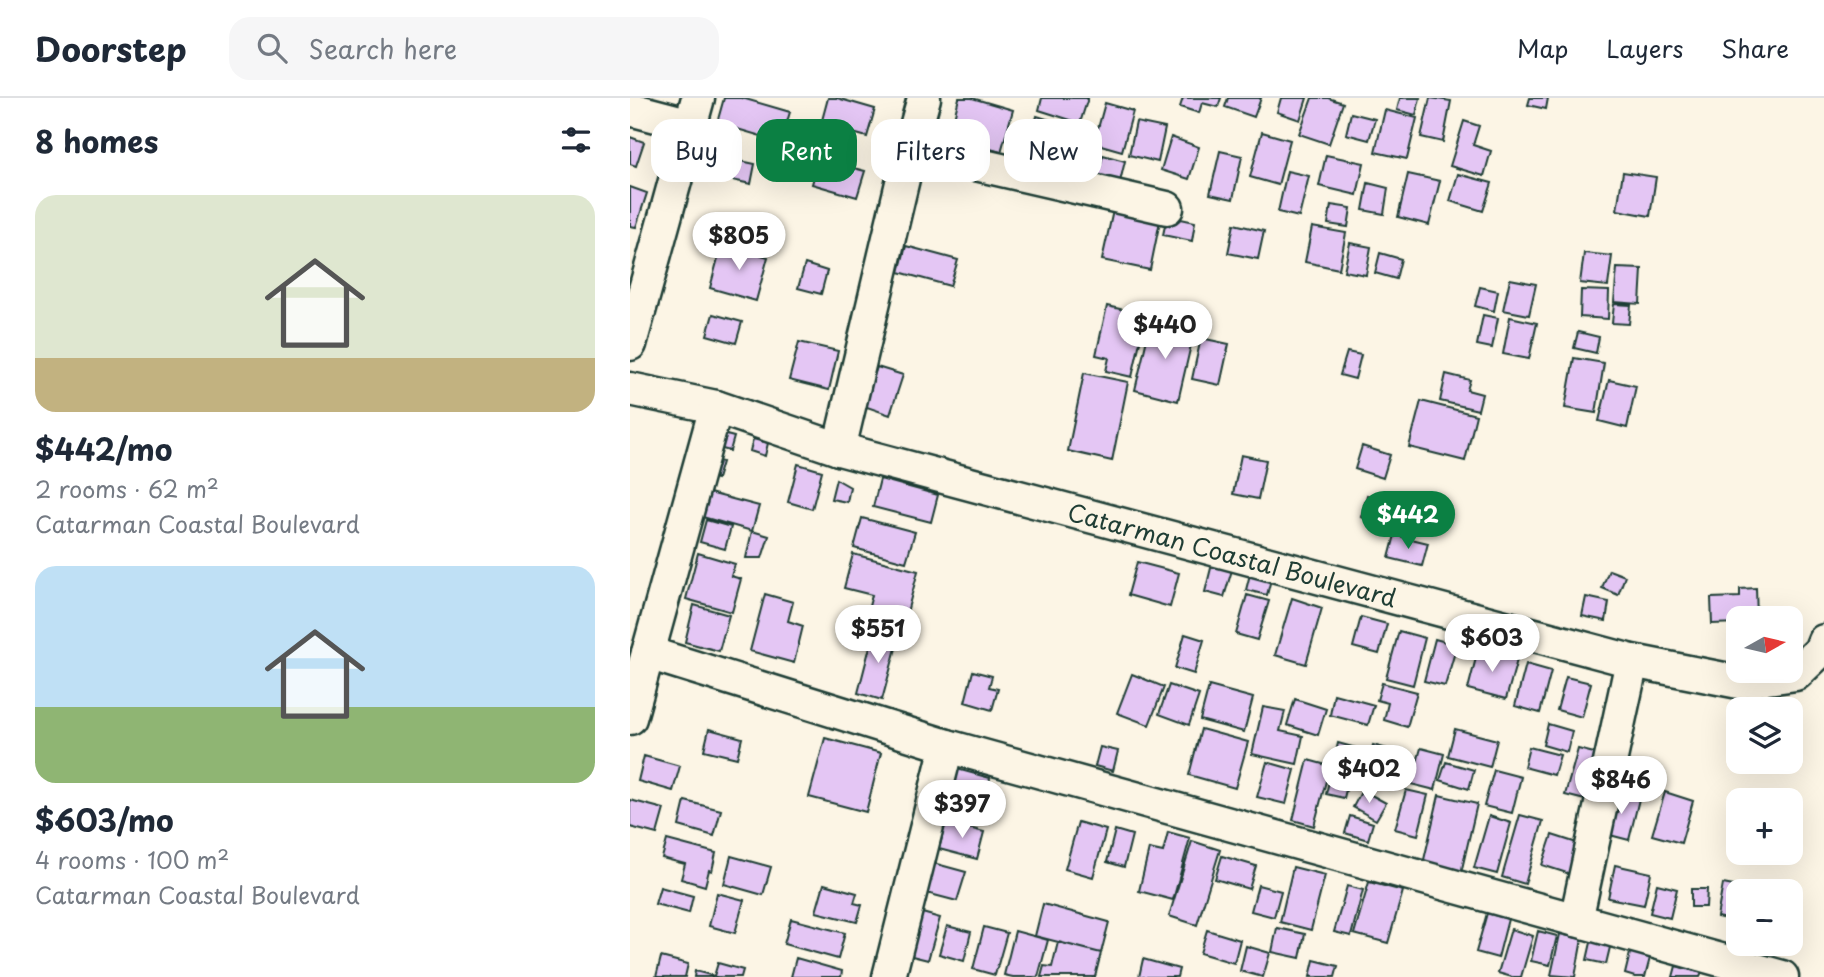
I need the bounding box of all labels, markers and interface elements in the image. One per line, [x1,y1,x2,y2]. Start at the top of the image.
search box [229,17,719,80]
text: Doorstep [35,23,187,73]
icon: search [253,29,291,67]
text: Search here [309,29,457,68]
text: Map [1517,30,1568,66]
text: Layers [1606,30,1683,66]
text: Share [1721,30,1789,66]
text: 8 homes [35,118,158,163]
chip: Buy [651,119,742,182]
chip: Rent [756,119,857,182]
chip: Filters [871,119,990,182]
chip: New [1004,119,1102,182]
icon: filters [557,121,595,159]
pin: $805 [698,212,780,272]
text: $805 [709,217,769,252]
icon: home [252,240,378,366]
pin: $440 [1124,302,1206,361]
text: $440 [1133,306,1197,341]
text: $442/mo [35,426,172,471]
text: 2 rooms · 62 m² [35,471,219,506]
pin: $442 [1367,491,1449,551]
street label: Catarman Coastal Boulevard [1064,493,1401,615]
text: $442 [1377,496,1439,531]
text: Catarman Coastal Boulevard [35,506,360,541]
pin: $551 [837,606,919,665]
north arrow [1726,606,1802,682]
map controls [1726,606,1803,956]
text: $551 [851,610,905,645]
icon: home [252,611,378,737]
pin: $603 [1451,614,1533,674]
text: $603 [1461,619,1523,654]
button: layers [1726,697,1803,774]
pin: $402 [1328,746,1410,805]
text: $402 [1337,750,1401,785]
pin: $846 [1580,756,1662,816]
text: $846 [1591,761,1651,796]
pin: $397 [921,780,1003,840]
text: $397 [934,785,990,820]
button: + [1726,788,1803,865]
text: $603/mo [35,797,174,842]
text: 4 rooms · 100 m² [35,842,229,877]
text: Catarman Coastal Boulevard [35,877,360,912]
button: − [1726,879,1803,956]

